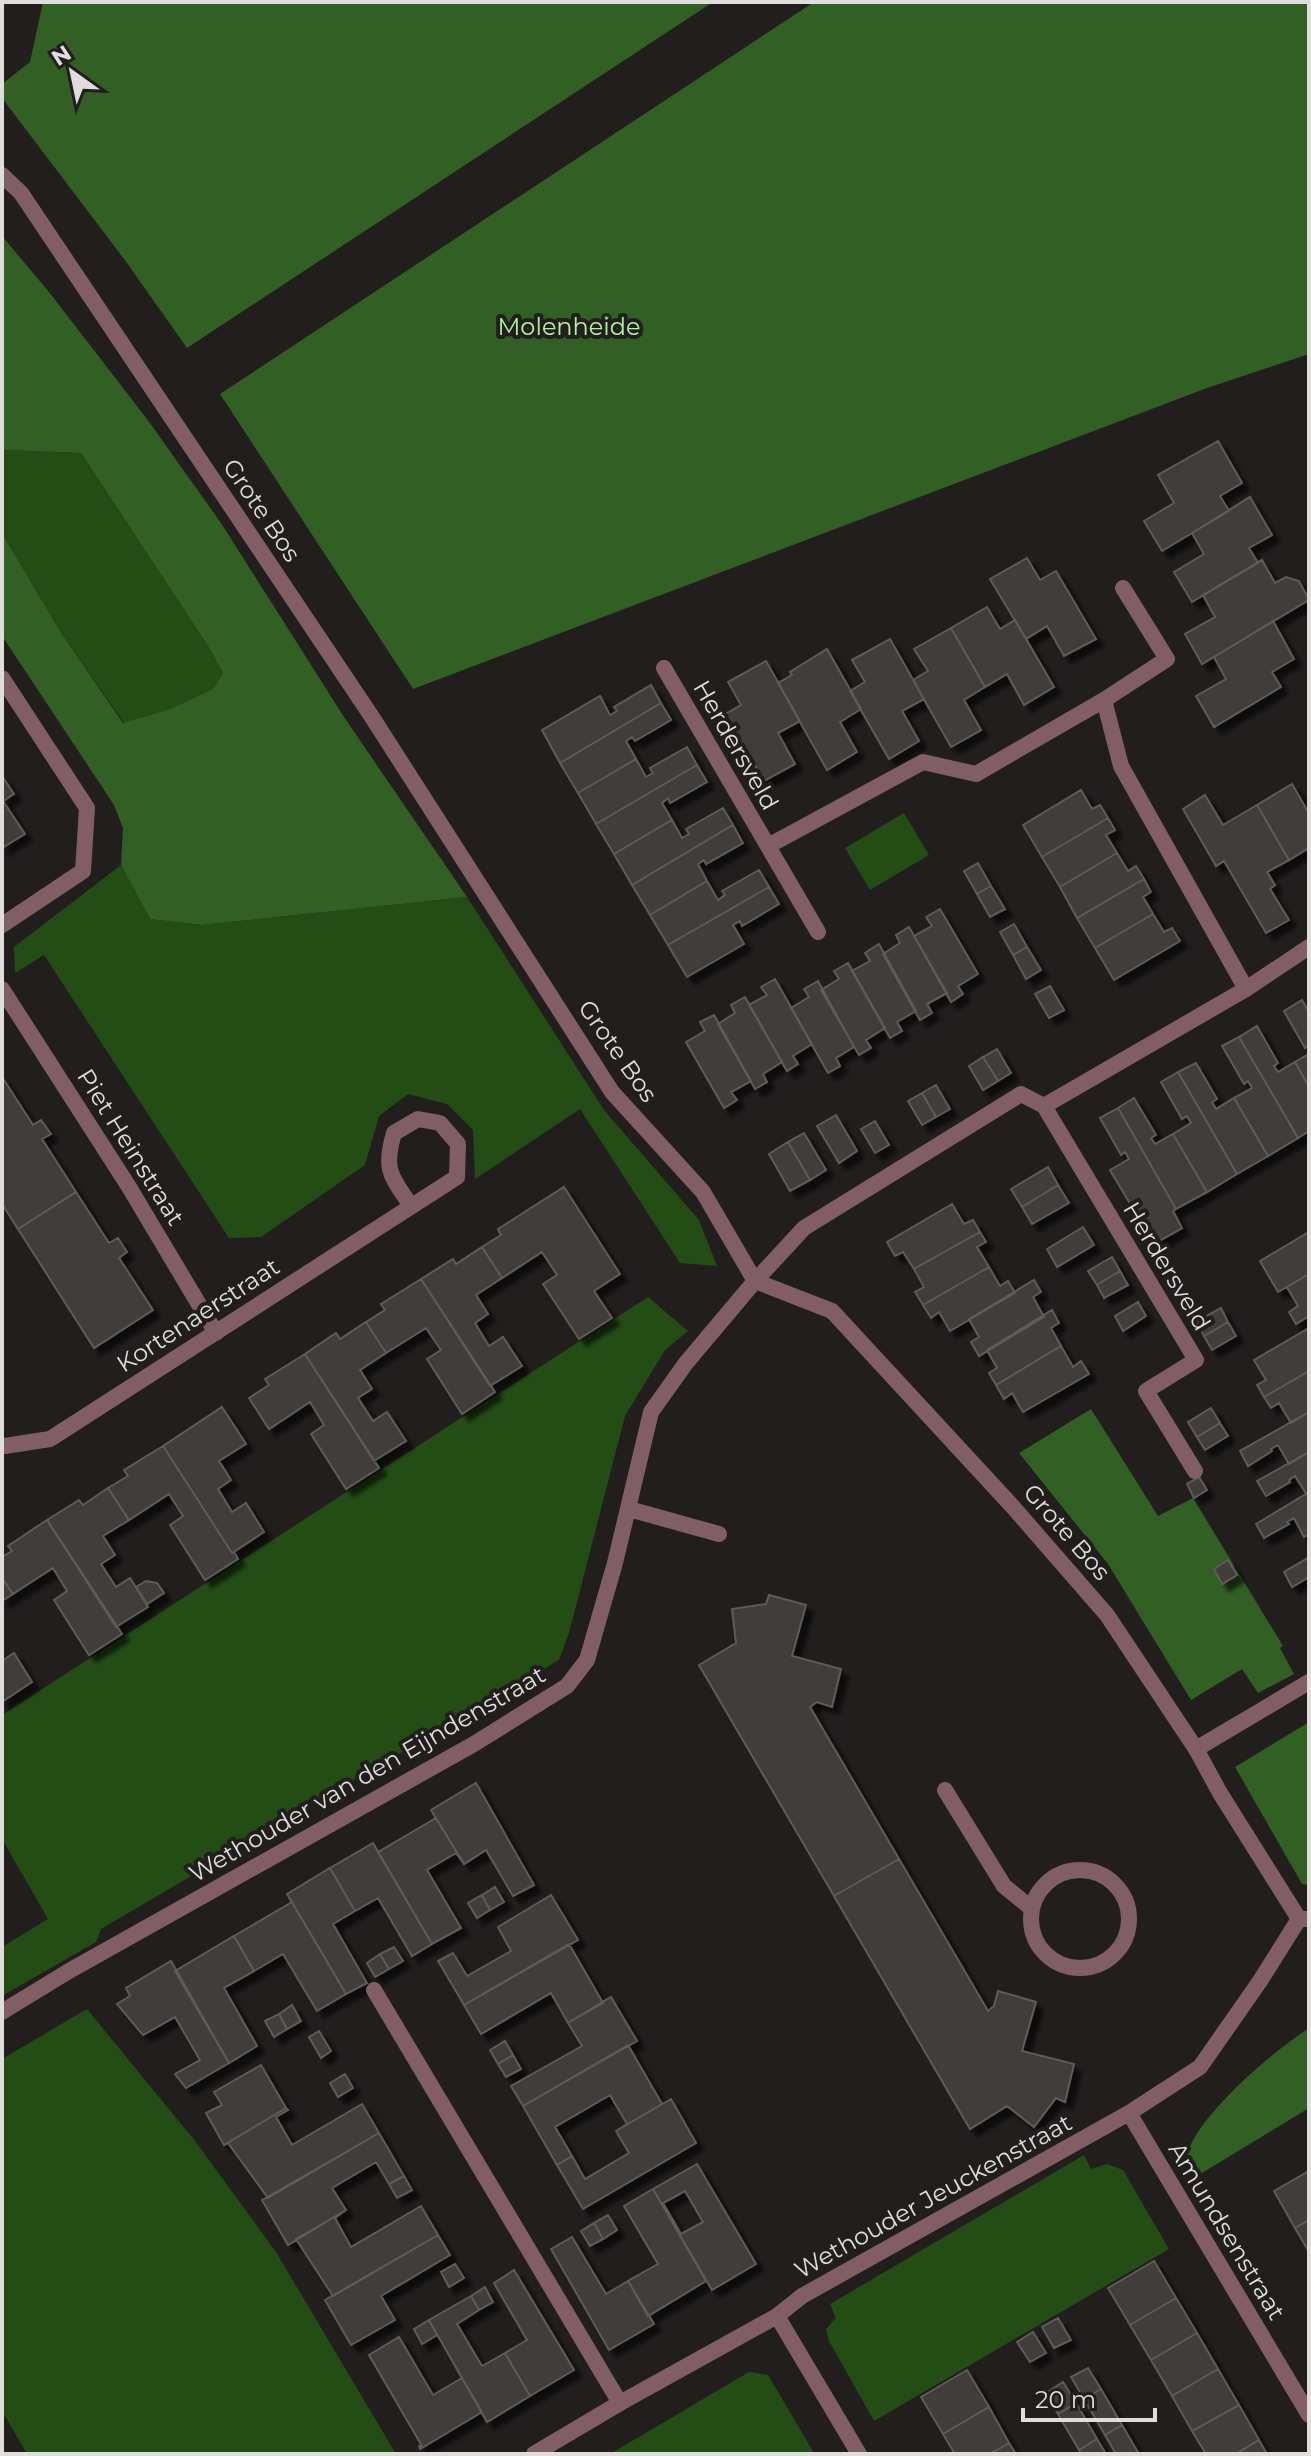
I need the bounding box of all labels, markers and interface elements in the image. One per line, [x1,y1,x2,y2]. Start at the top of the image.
north arrow [32,32,112,112]
text: N [47,39,76,72]
park label: Molenheide [497,312,641,341]
street label: Grote Bos [217,453,307,567]
street label: Herdersveld [687,675,785,815]
street label: Grote Bos [572,994,664,1108]
street label: Piet Heinstraat [71,1063,191,1231]
street label: Herdersveld [1117,1196,1217,1336]
street label: Kortenaerstraat [111,1252,285,1378]
street label: Grote Bos [1017,1478,1117,1586]
street label: Wethouder van den Eijndenstraat [184,1660,551,1888]
street label: Wethouder Jeuckenstraat [789,2107,1077,2284]
street label: Amundsenstraat [1163,2137,1292,2325]
scale bar [1023,2372,1155,2422]
text: 20 m [1035,2385,1096,2414]

